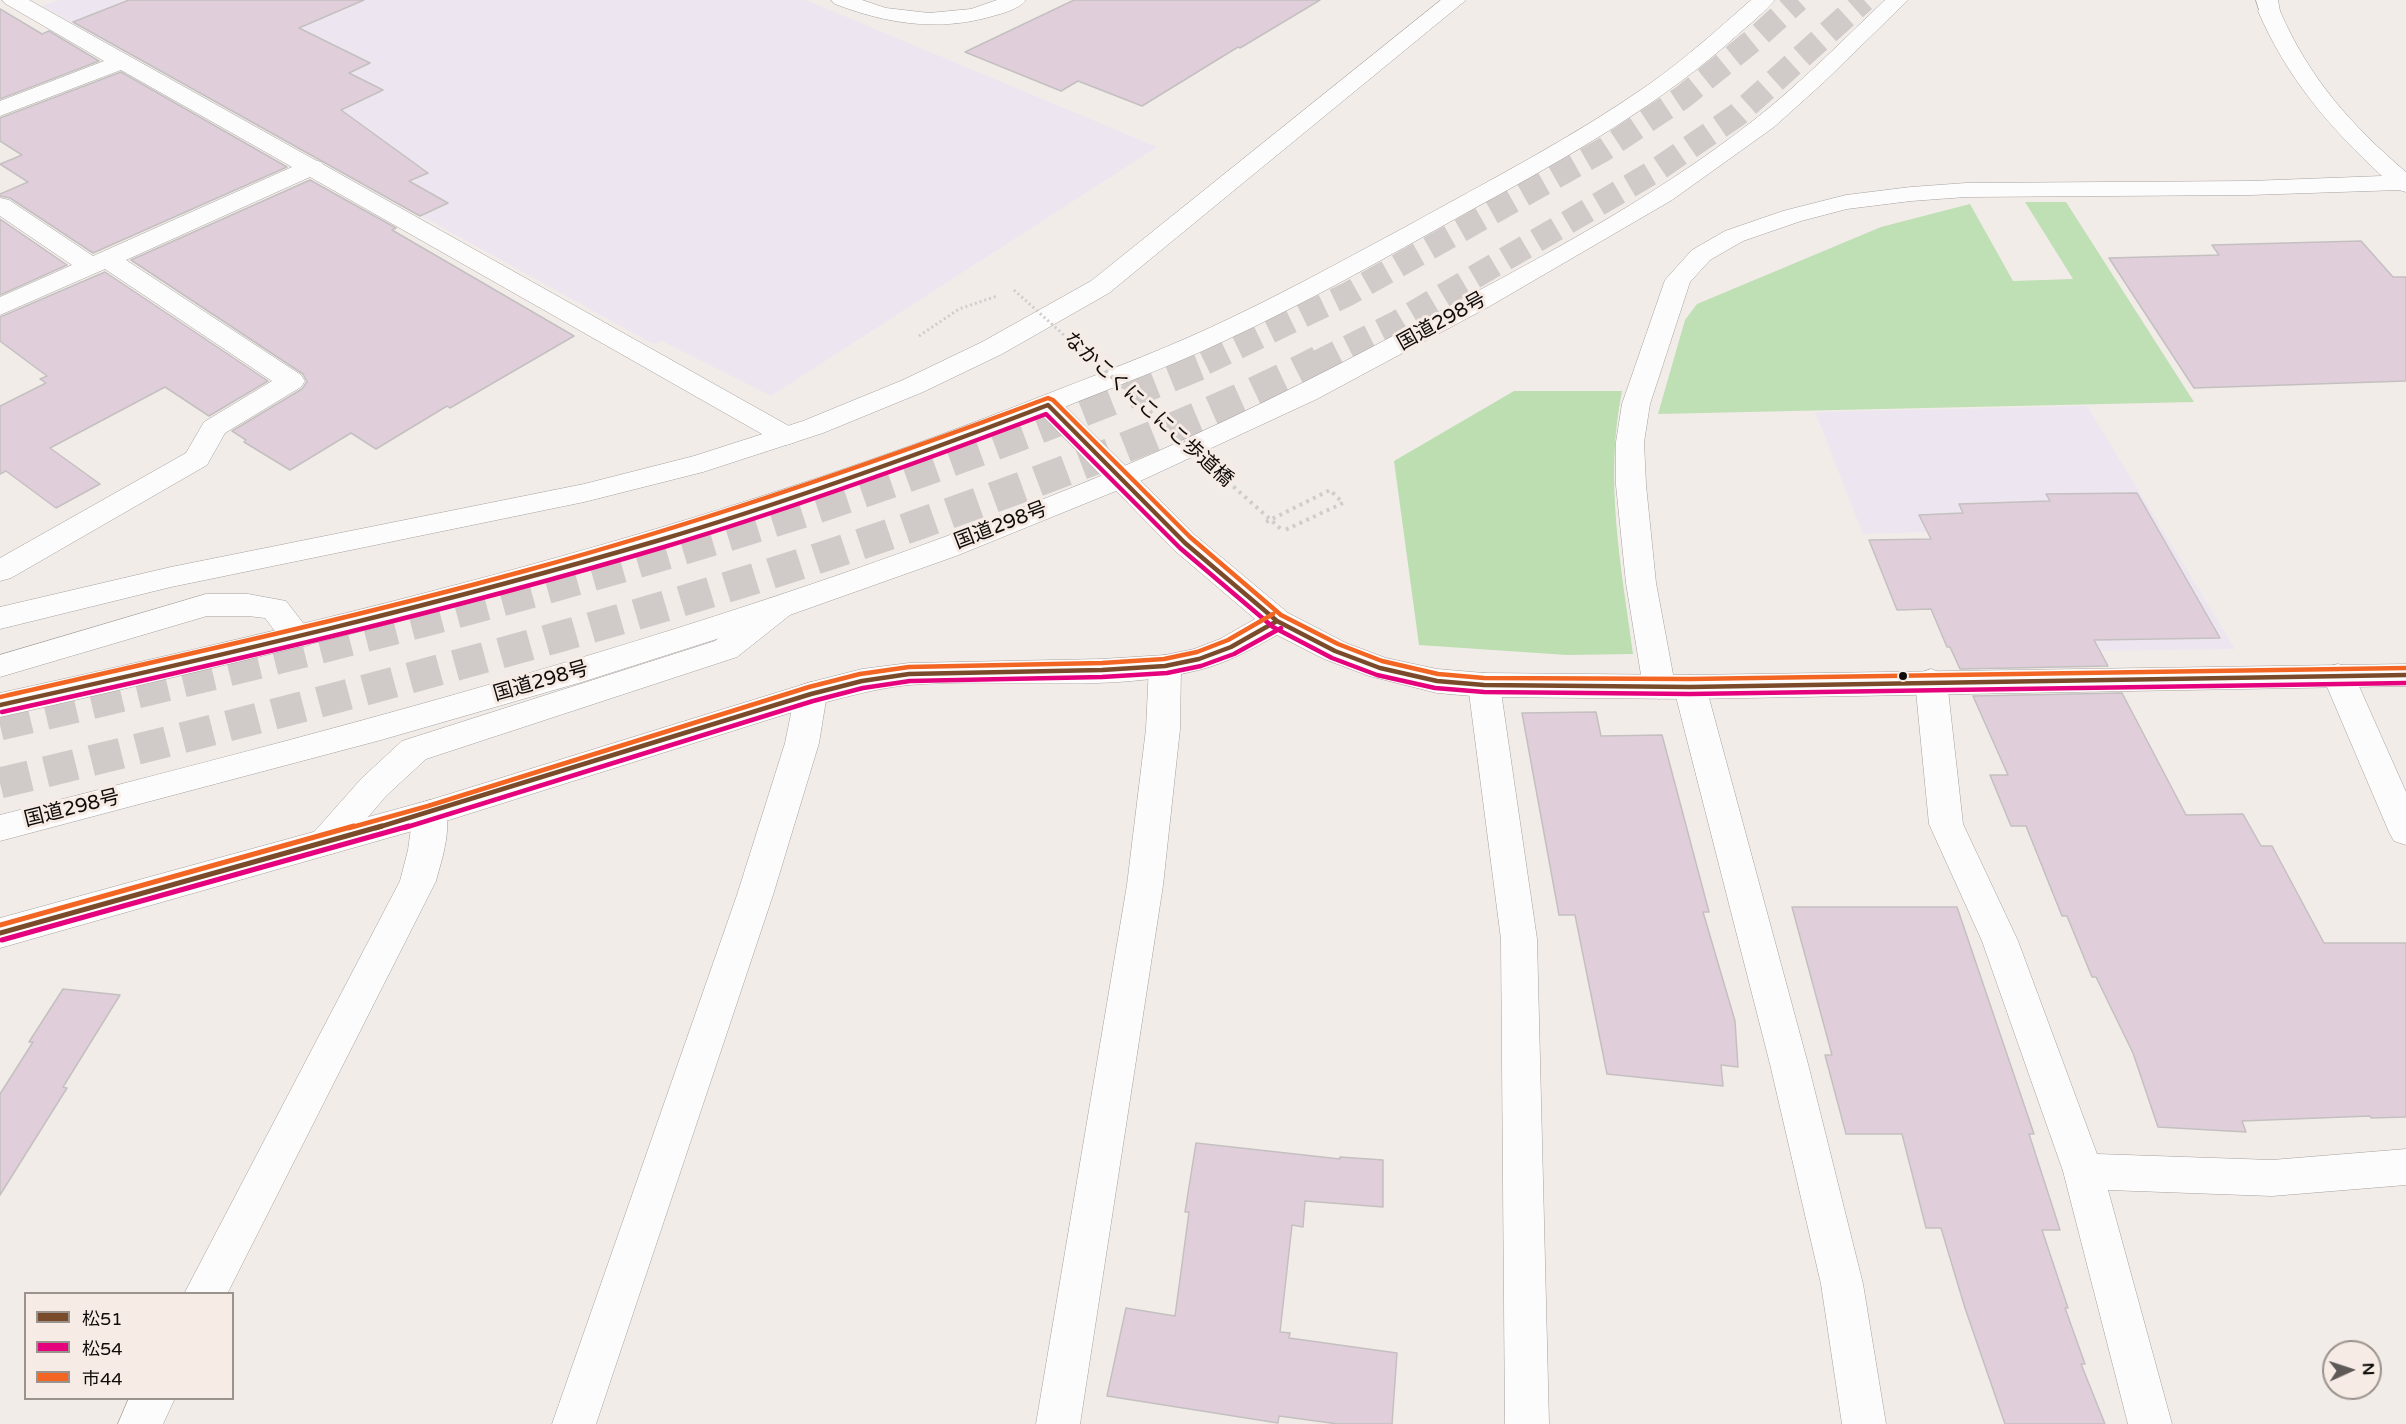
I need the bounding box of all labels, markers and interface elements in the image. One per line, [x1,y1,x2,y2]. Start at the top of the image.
street label: 国道298号 [1393,288,1491,356]
street label: なかこくにこにこ歩道橋 [1058,327,1238,493]
street label: 国道298号 [951,497,1051,555]
street label: 国道298号 [491,657,591,707]
unlabelled marker [1897,670,1909,682]
street label: 国道298号 [22,786,122,832]
legend [24,1292,234,1400]
text: 松51 [82,1308,123,1330]
text: 松54 [82,1338,123,1360]
north arrow [2322,1340,2382,1400]
text: N [2358,1362,2378,1376]
text: 市44 [82,1368,123,1390]

